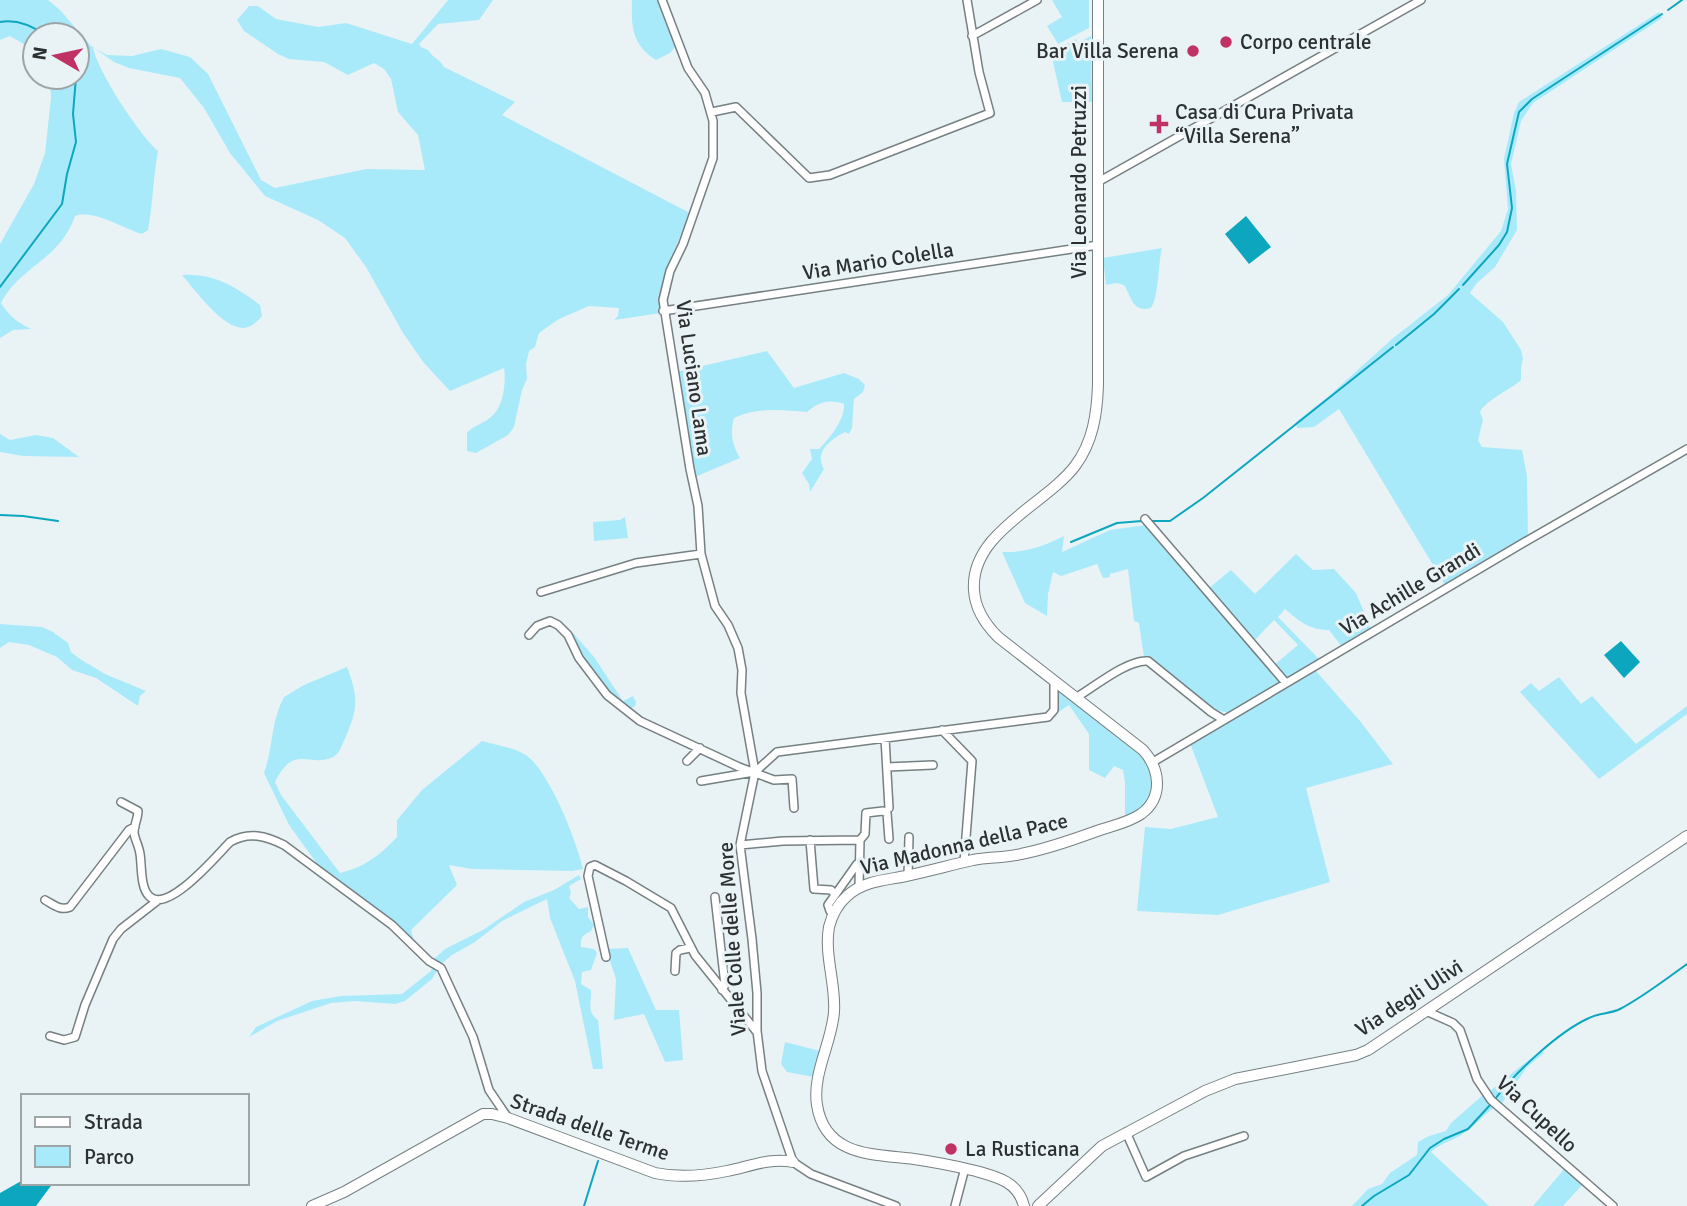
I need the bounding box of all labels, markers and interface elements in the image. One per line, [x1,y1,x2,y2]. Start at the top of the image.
north arrow [21,21,91,91]
place label: Corpo centrale [1240,29,1372,55]
marker: Corpo centrale [1218,34,1234,50]
place label: Bar Villa Serena [1036,38,1179,64]
marker: Bar Villa Serena [1185,43,1201,59]
text: N [27,45,53,62]
street label: Via Leonardo Petruzzi [1066,85,1092,279]
place label: Casa di Cura Privata “Villa Serena” [1175,99,1354,149]
marker: Casa di Cura Privata “Villa Serena” [1149,114,1169,134]
street label: Via Mario Colella [801,236,955,286]
street label: Via Luciano Lama [670,298,718,458]
street label: Via Achille Grandi [1335,537,1485,641]
street label: Via Madonna della Pace [858,807,1070,881]
street label: Viale Colle delle More [712,841,752,1037]
street label: Via degli Ulivi [1350,954,1468,1042]
street label: Via Cupello [1491,1070,1583,1158]
street label: Strada delle Terme [507,1088,673,1166]
legend [21,1094,248,1185]
text: Strada [84,1109,143,1135]
place label: La Rusticana [965,1136,1080,1162]
marker: La Rusticana [943,1141,959,1157]
text: Parco [84,1144,134,1170]

